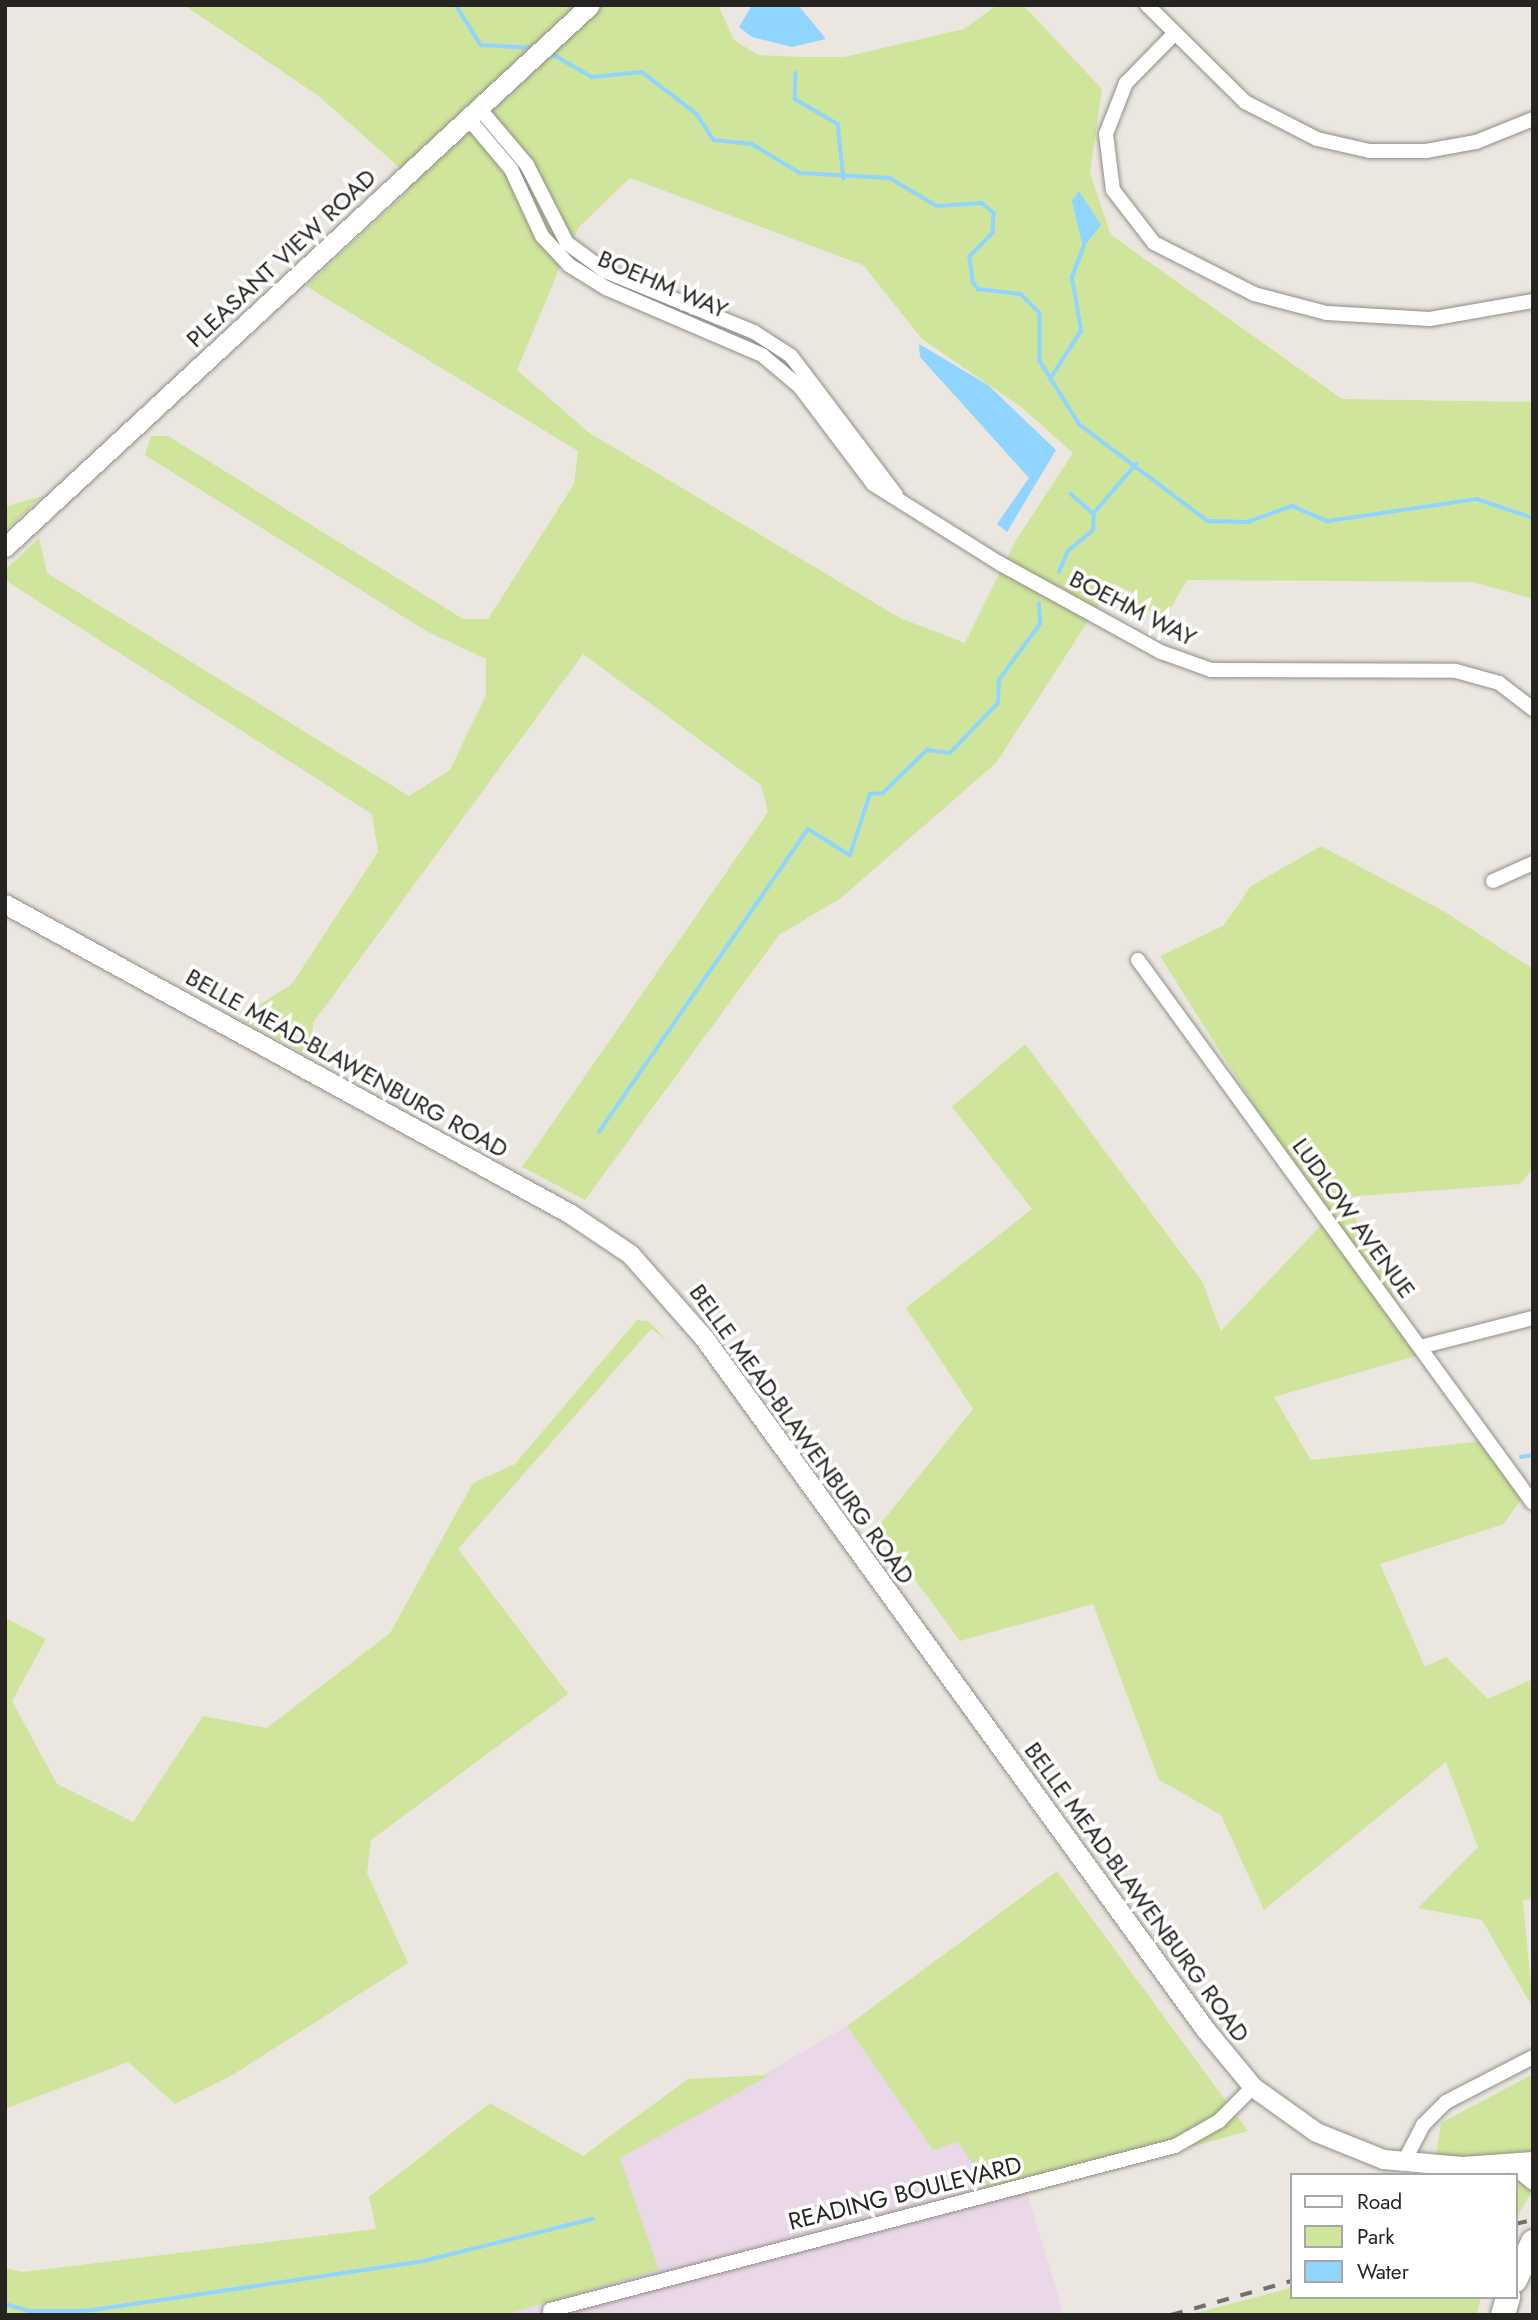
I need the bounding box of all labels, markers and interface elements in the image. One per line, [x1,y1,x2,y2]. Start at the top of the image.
street label: PLEASANT VIEW ROAD [180,163,382,353]
street label: BOEHM WAY [594,244,732,324]
street label: BOEHM WAY [1065,564,1201,652]
street label: BELLE MEAD-BLAWENBURG ROAD [181,962,513,1164]
street label: LUDLOW AVENUE [1286,1132,1422,1304]
street label: BELLE MEAD-BLAWENBURG ROAD [683,1278,921,1590]
street label: BELLE MEAD-BLAWENBURG ROAD [1018,1736,1256,2048]
street label: READING BOULEVARD [785,2150,1025,2236]
legend [1290,2173,1517,2299]
text: Road [1357,2187,1402,2217]
text: Park [1357,2222,1394,2252]
text: Water [1357,2257,1409,2287]

